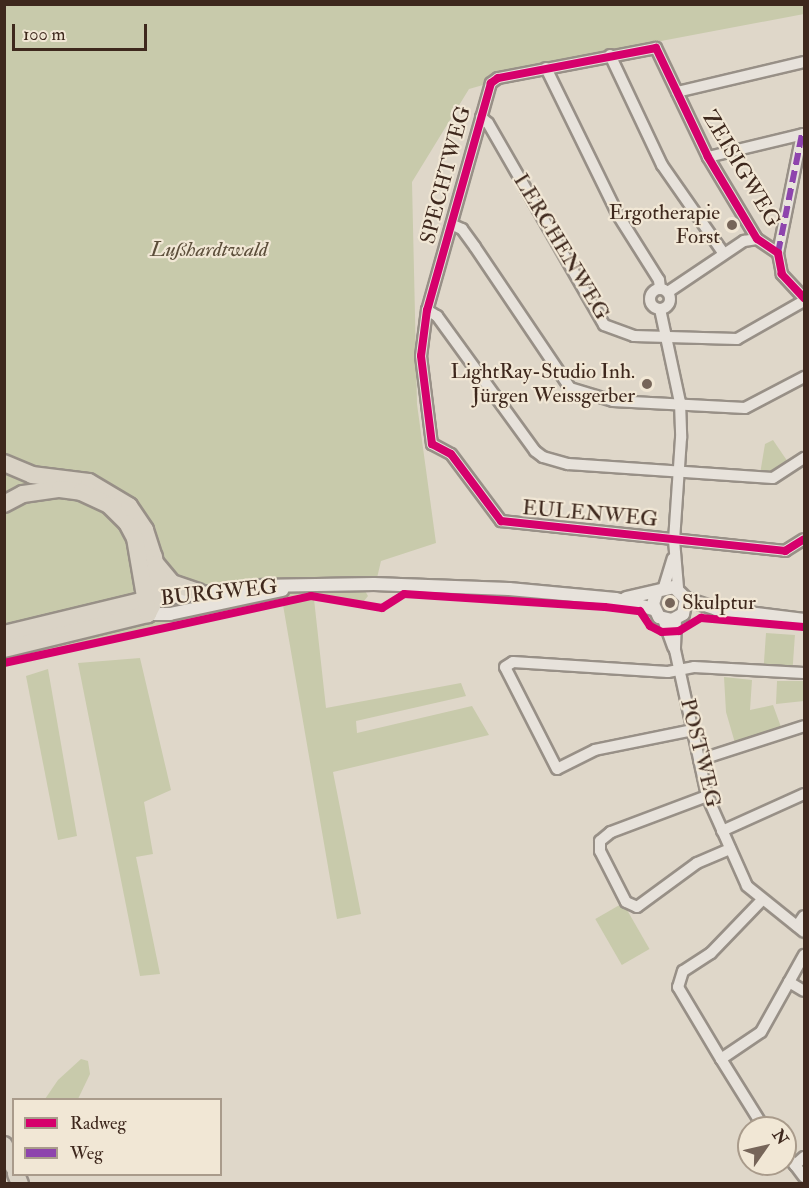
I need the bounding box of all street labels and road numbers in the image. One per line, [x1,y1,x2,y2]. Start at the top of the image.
street label: SPECHTWEG [415,103,477,247]
street label: ZEISIGWEG [696,106,786,232]
street label: LERCHENWEG [508,170,614,324]
street label: EULENWEG [521,496,659,532]
street label: BURGWEG [159,574,279,612]
street label: POSTWEG [674,696,726,810]

